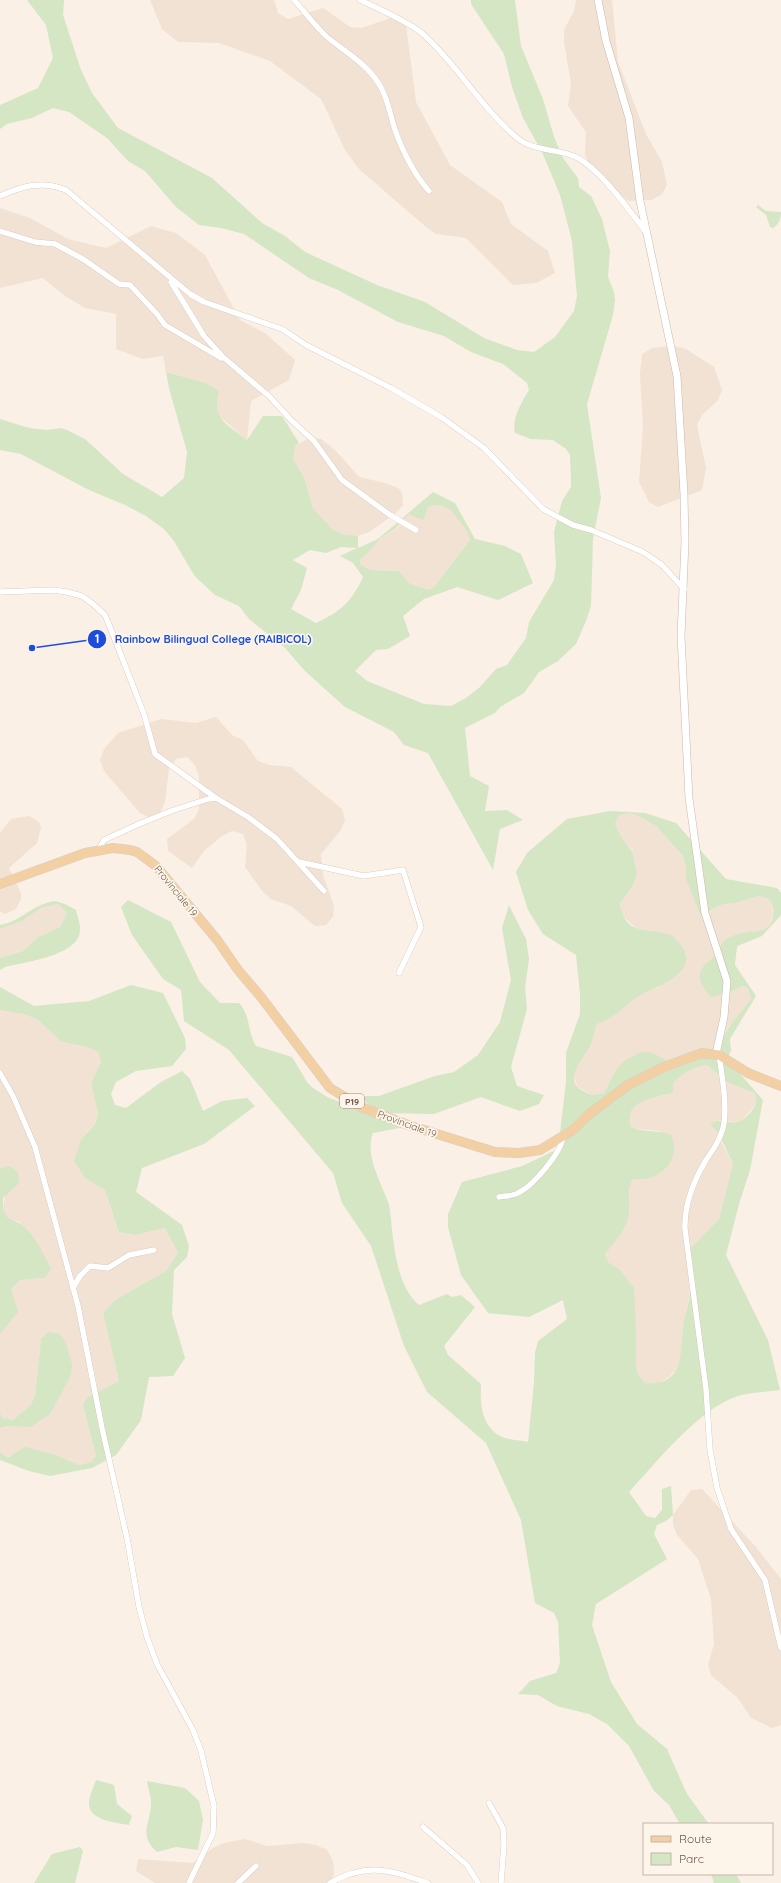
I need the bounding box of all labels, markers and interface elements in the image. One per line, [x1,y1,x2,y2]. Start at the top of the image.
callout: Rainbow Bilingual College (RAIBICOL) [87,628,320,651]
text: 1 [95,631,99,646]
text: Rainbow Bilingual College (RAIBICOL) [115,632,311,646]
street label: Provinciale 19 [151,863,201,920]
road number: P19 [340,1094,364,1108]
street label: Provinciale 19 [376,1107,439,1141]
legend [643,1823,773,1875]
text: Route [679,1831,712,1846]
text: Parc [679,1851,704,1866]

